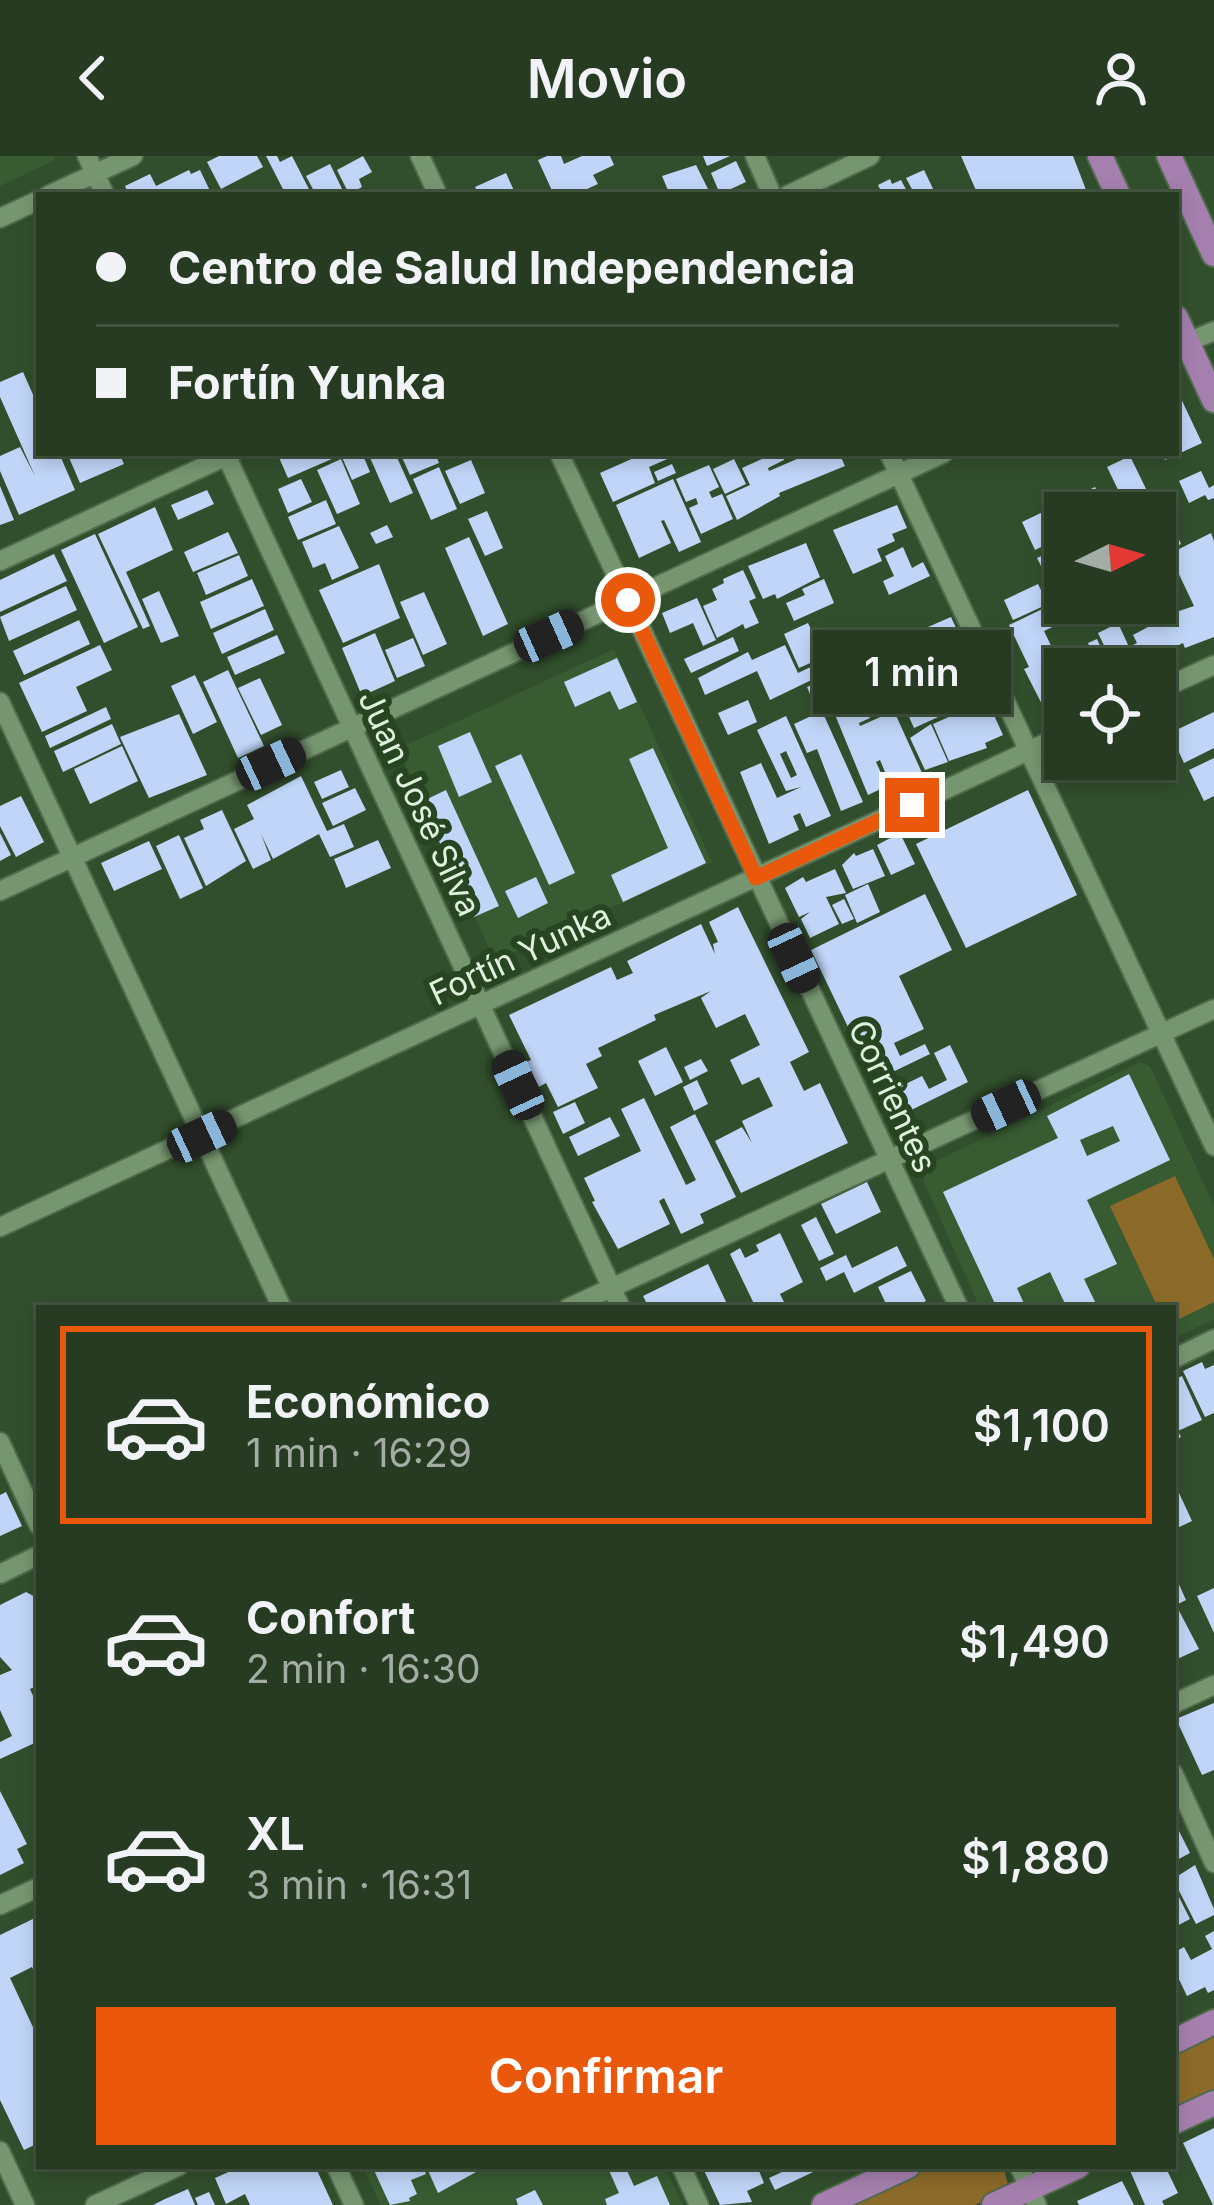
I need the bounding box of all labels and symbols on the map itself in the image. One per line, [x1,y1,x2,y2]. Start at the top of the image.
north arrow [1044,492,1176,624]
route start [601,573,655,627]
car [509,605,589,667]
callout: 1 min [813,631,1011,715]
street label: Juan José Silva [350,684,490,922]
car [231,732,311,796]
route end [885,778,939,832]
street label: Fortín Yunka [423,895,617,1013]
car [762,918,826,998]
street label: Corrientes [840,1013,946,1179]
car [486,1045,550,1125]
car [966,1074,1046,1138]
car [162,1104,242,1168]

